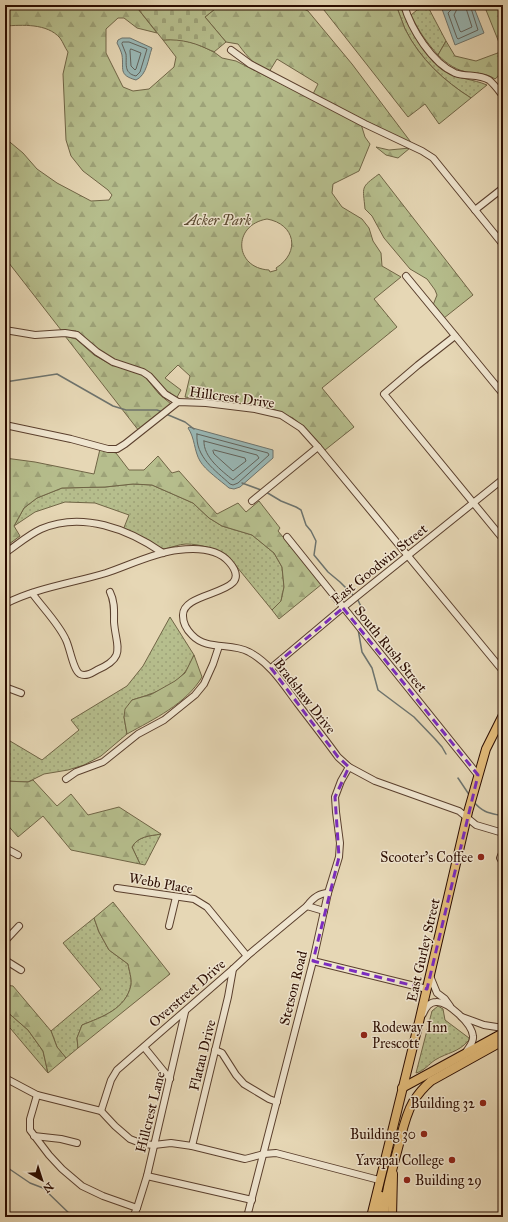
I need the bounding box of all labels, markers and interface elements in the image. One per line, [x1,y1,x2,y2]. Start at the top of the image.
park label: Acker Park [183,212,252,229]
street label: Hillcrest Drive [188,383,276,412]
street label: East Goodwin Street [328,520,431,608]
street label: South Rush Street [351,603,431,696]
street label: Bradshaw Drive [270,655,339,737]
place label: Scooter's Coffee [380,849,473,866]
marker: Scooter's Coffee [476,852,486,862]
street label: Webb Place [128,870,194,898]
street label: East Gurley Street [403,897,444,1004]
street label: Stetson Road [276,949,311,1027]
street label: Overstreet Drive [146,956,229,1031]
street label: Flatau Drive [185,1018,220,1092]
place label: Rodeway Inn Prescott [372,1019,448,1052]
marker: Rodeway Inn Prescott [359,1030,369,1040]
street label: Hillcrest Lane [132,1070,169,1155]
place label: Building 32 [410,1095,475,1112]
marker: Building 32 [478,1098,488,1108]
place label: Building 30 [350,1126,416,1143]
marker: Building 30 [419,1129,429,1139]
place label: Yavapai College [355,1152,444,1169]
marker: Yavapai College [447,1155,457,1165]
north arrow [22,1160,62,1200]
place label: Building 29 [415,1172,482,1189]
marker: Building 29 [402,1175,412,1185]
text: N [40,1179,56,1196]

